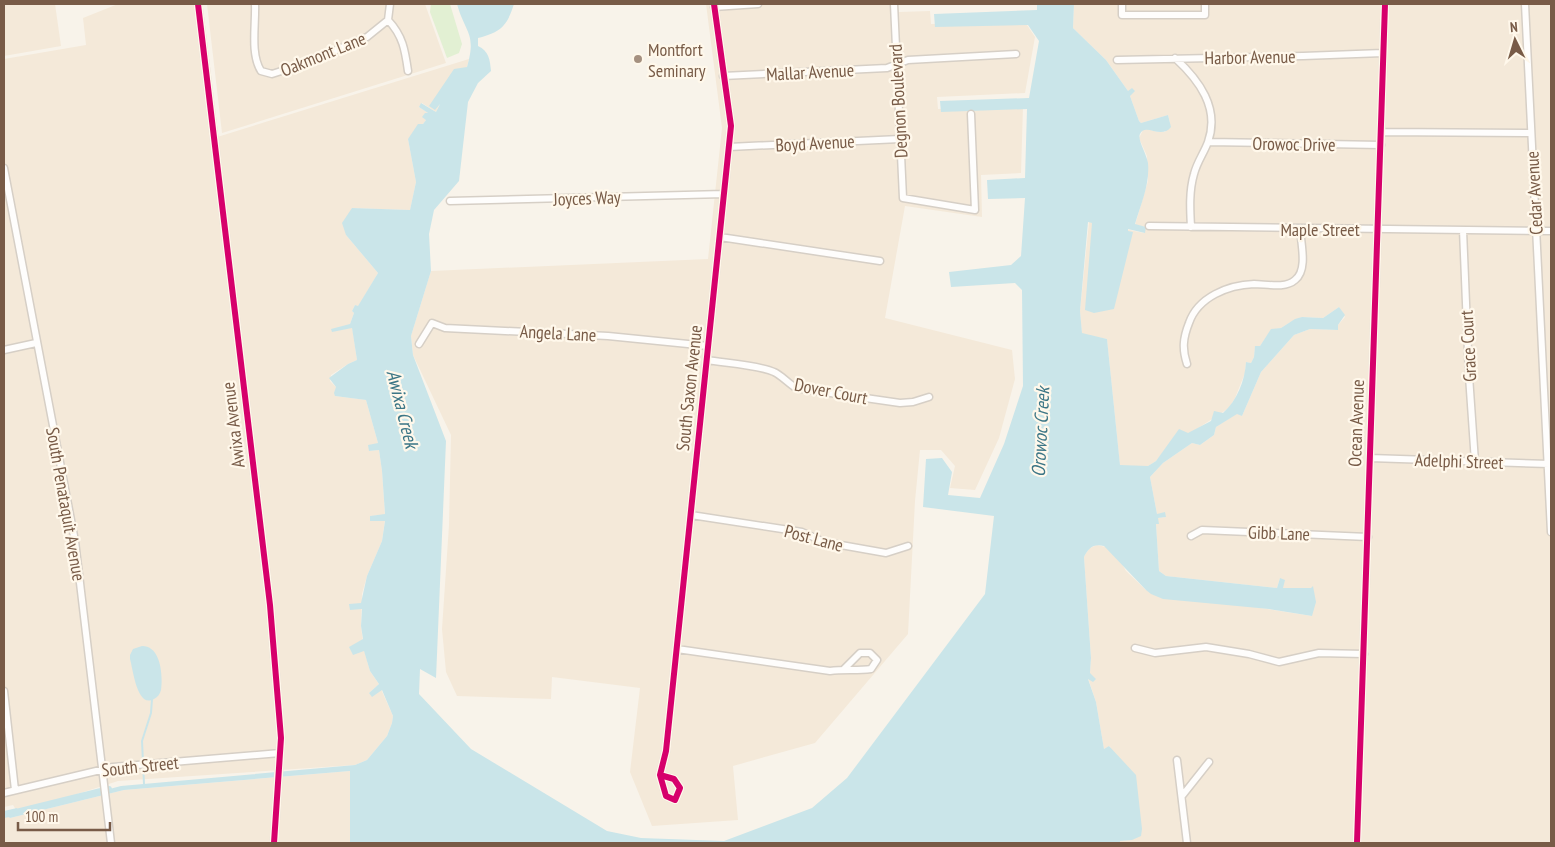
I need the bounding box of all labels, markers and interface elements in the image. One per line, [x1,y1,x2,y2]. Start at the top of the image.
north arrow [1490,15,1540,65]
text: N [1509,18,1518,36]
street label: Oakmont Lane [277,26,369,82]
place label: Montfort Seminary [648,38,706,82]
street label: Degnon Boulevard [884,43,912,159]
street label: Harbor Avenue [1204,45,1296,69]
marker: Montfort Seminary [632,53,644,65]
street label: Mallar Avenue [765,58,855,86]
street label: Boyd Avenue [775,129,855,157]
street label: Orowoc Drive [1252,132,1336,156]
street label: Cedar Avenue [1520,150,1548,236]
street label: Joyces Way [552,185,621,211]
street label: Maple Street [1280,218,1360,241]
street label: Grace Court [1455,309,1481,383]
street label: Angela Lane [519,320,597,346]
street label: South Saxon Avenue [671,324,707,452]
water label: Awixa Creek [382,367,425,453]
street label: Dover Court [793,373,869,409]
street label: Ocean Avenue [1343,379,1369,467]
street label: Awixa Avenue [216,381,250,469]
water label: Orowoc Creek [1026,384,1054,478]
street label: South Penataquit Avenue [41,425,91,583]
street label: Adelphi Street [1414,448,1504,474]
street label: Post Lane [782,519,846,557]
street label: Gibb Lane [1248,520,1310,546]
street label: South Street [100,751,180,781]
scale bar [18,800,110,832]
text: 100 m [25,807,58,826]

